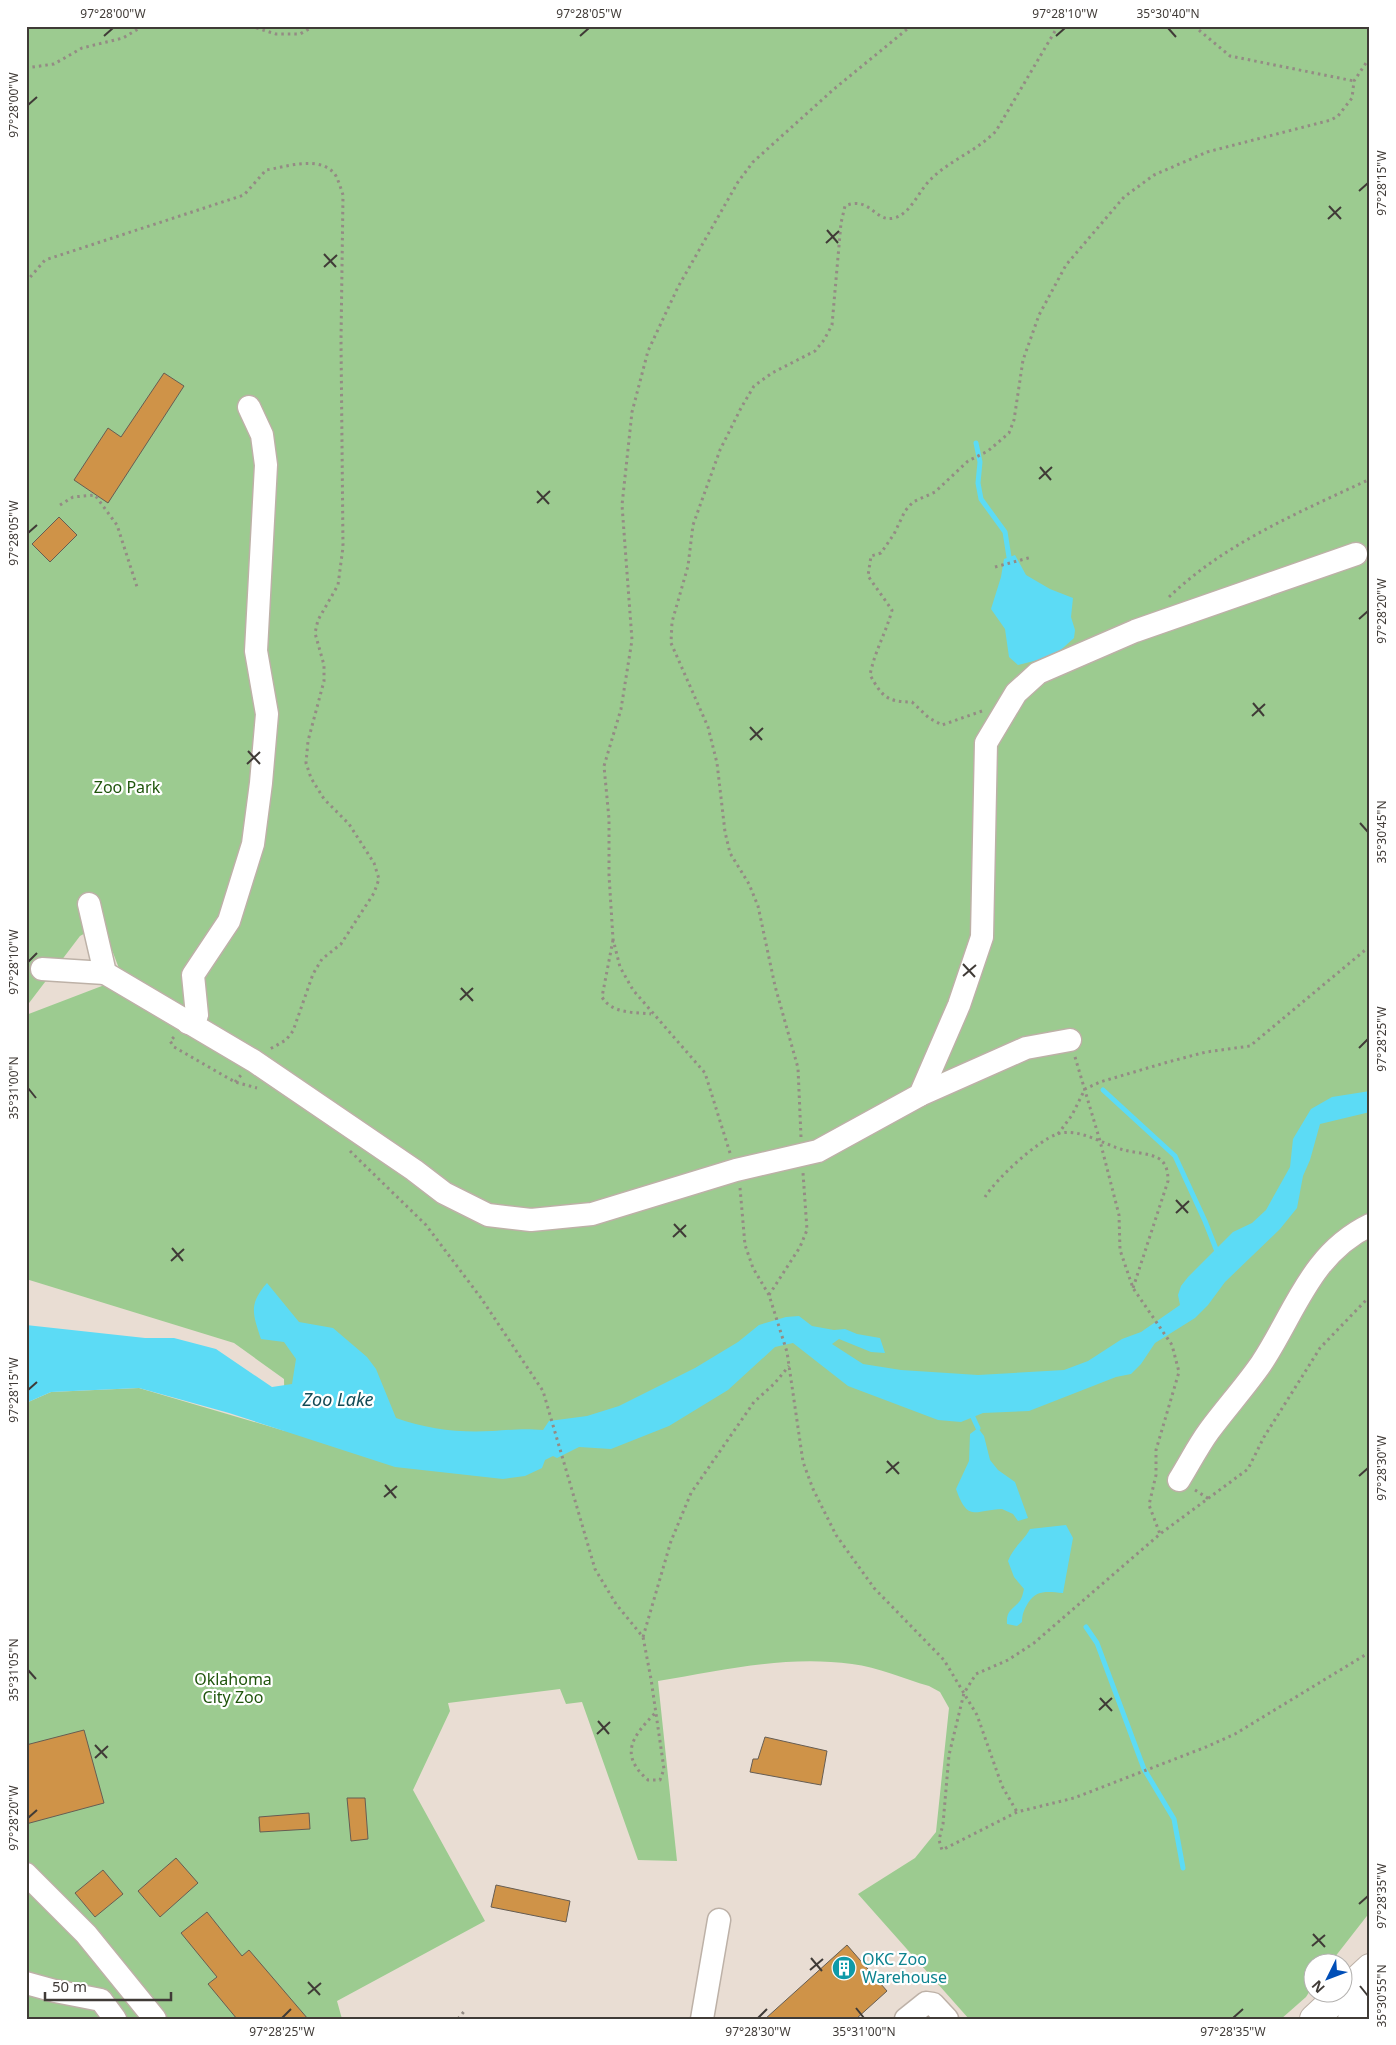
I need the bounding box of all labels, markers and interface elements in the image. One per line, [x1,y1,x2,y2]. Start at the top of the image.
text: 97°28'00"W [80,5,146,22]
text: 97°28'05"W [556,5,622,22]
text: 97°28'10"W [1032,5,1098,22]
text: 35°30'40"N [1136,5,1200,22]
text: 97°28'00"W [5,72,22,138]
text: 97°28'15"W [1373,150,1390,216]
text: 97°28'05"W [5,500,22,566]
text: 97°28'20"W [1373,578,1390,644]
park label: Zoo Park [94,776,161,798]
text: 35°30'45"N [1373,800,1390,864]
text: 97°28'10"W [5,929,22,995]
text: 97°28'25"W [1373,1006,1390,1072]
text: 35°31'00"N [5,1056,22,1120]
text: 97°28'15"W [5,1357,22,1423]
water label: Zoo Lake [302,1387,373,1411]
text: 97°28'30"W [1373,1435,1390,1501]
text: 35°31'05"N [5,1638,22,1702]
park label: Oklahoma City Zoo [194,1668,272,1708]
text: 97°28'20"W [5,1785,22,1851]
text: 97°28'35"W [1373,1863,1390,1929]
place label: OKC Zoo Warehouse [862,1948,947,1988]
north arrow [1304,1952,1354,2002]
building icon: OKC Zoo Warehouse [831,1955,857,1981]
text: 35°30'55"N [1373,1964,1390,2028]
scale bar [45,1970,171,2002]
text: 50 m [52,1976,87,1996]
text: N [1307,1976,1329,1998]
text: 97°28'25"W [249,2023,315,2040]
text: 97°28'30"W [725,2023,791,2040]
text: 35°31'00"N [832,2023,896,2040]
text: 97°28'35"W [1200,2023,1266,2040]

